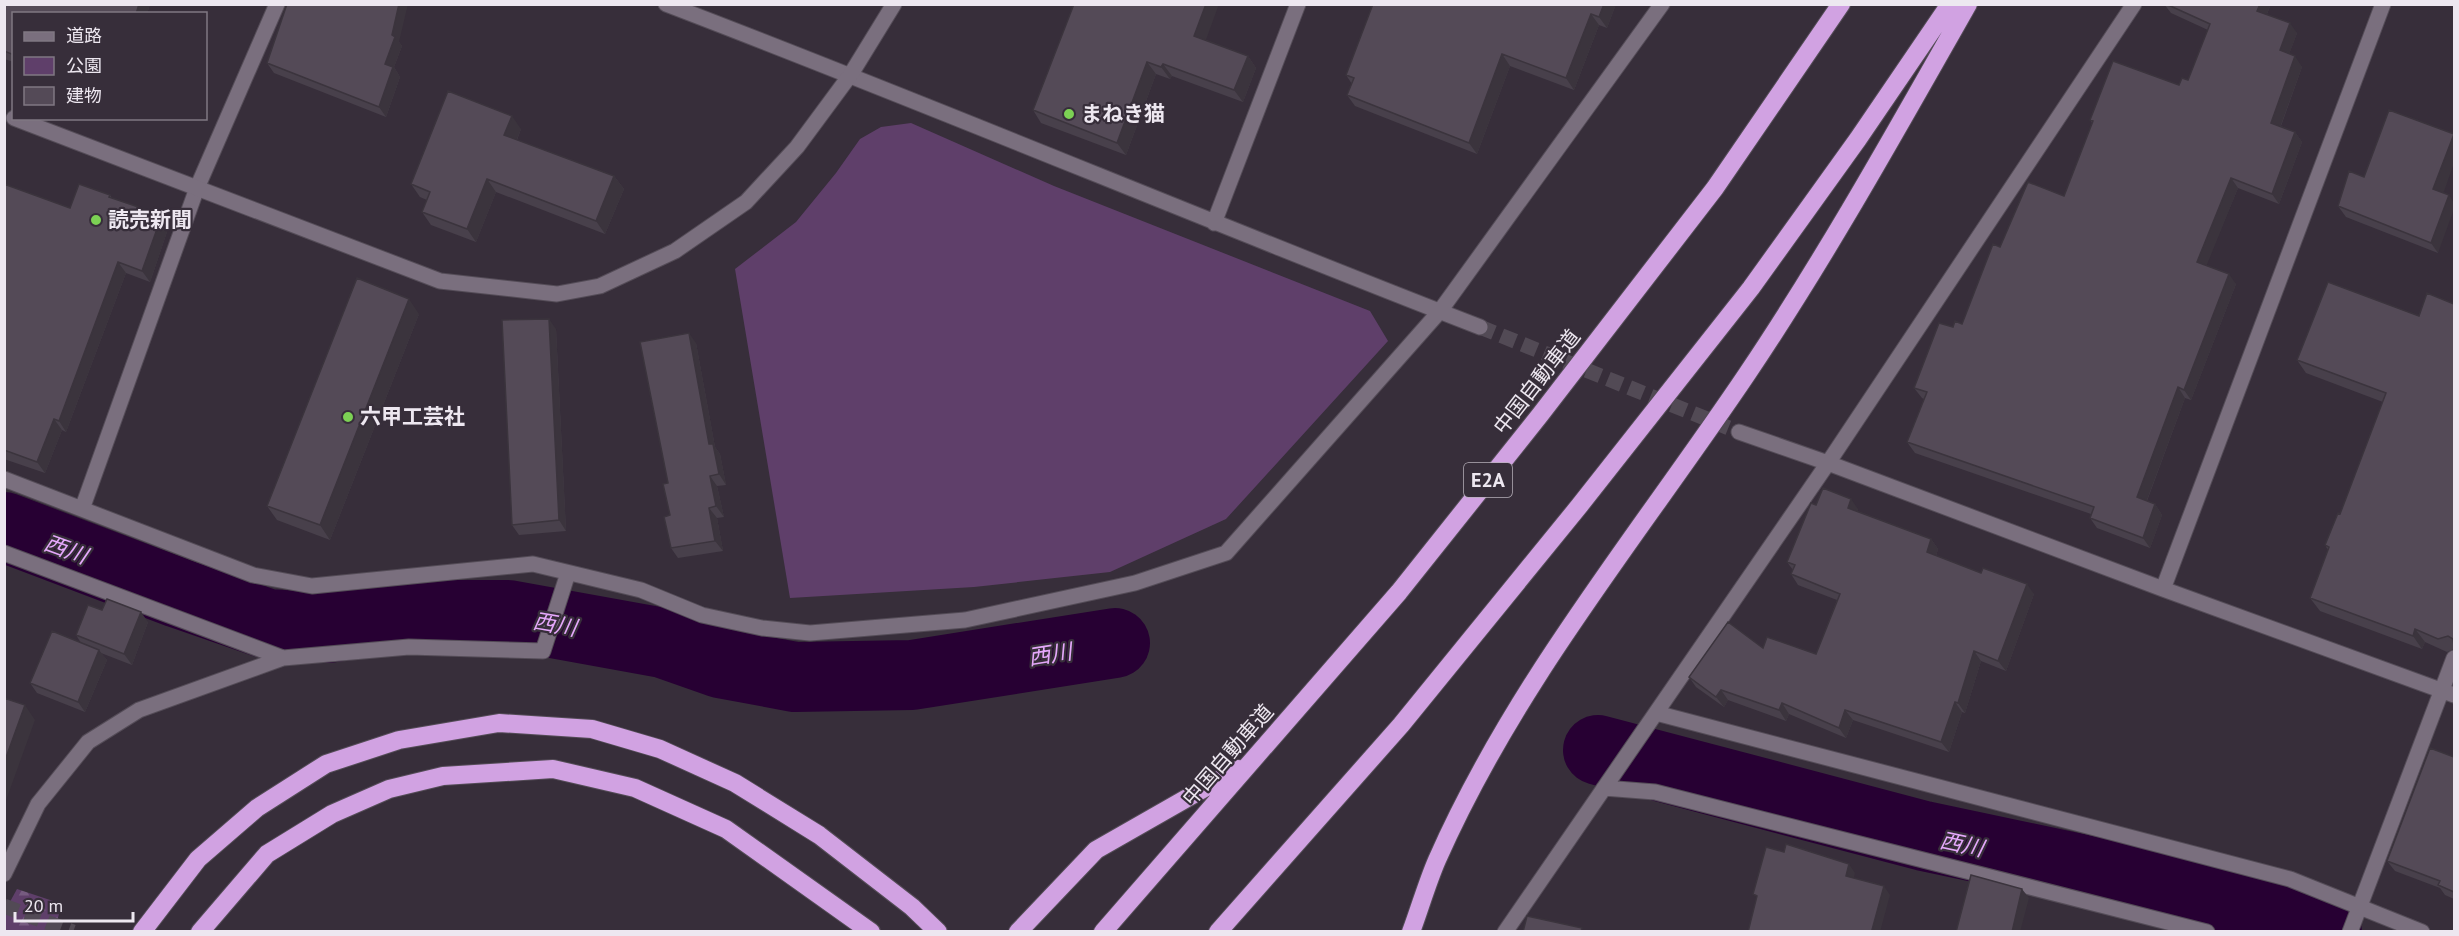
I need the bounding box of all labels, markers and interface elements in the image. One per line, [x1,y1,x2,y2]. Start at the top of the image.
legend [12,12,207,120]
text: 道路 [66,24,102,47]
text: 公園 [66,54,102,77]
text: 建物 [66,84,102,107]
place label: まねき猫 [1081,100,1165,127]
marker: まねき猫 [1062,107,1076,121]
place label: 読売新聞 [108,206,192,233]
marker: 読売新聞 [89,213,103,227]
street label: 中国自動車道 [1487,324,1586,440]
place label: 六甲工芸社 [360,403,465,430]
marker: 六甲工芸社 [341,410,355,424]
road number: E2A [1464,463,1512,497]
water label: 西川 [41,528,93,570]
water label: 西川 [531,606,581,642]
water label: 西川 [1026,636,1076,671]
street label: 中国自動車道 [1176,698,1279,811]
water label: 西川 [1938,826,1988,863]
scale bar [15,885,134,923]
text: 20 m [24,894,63,917]

